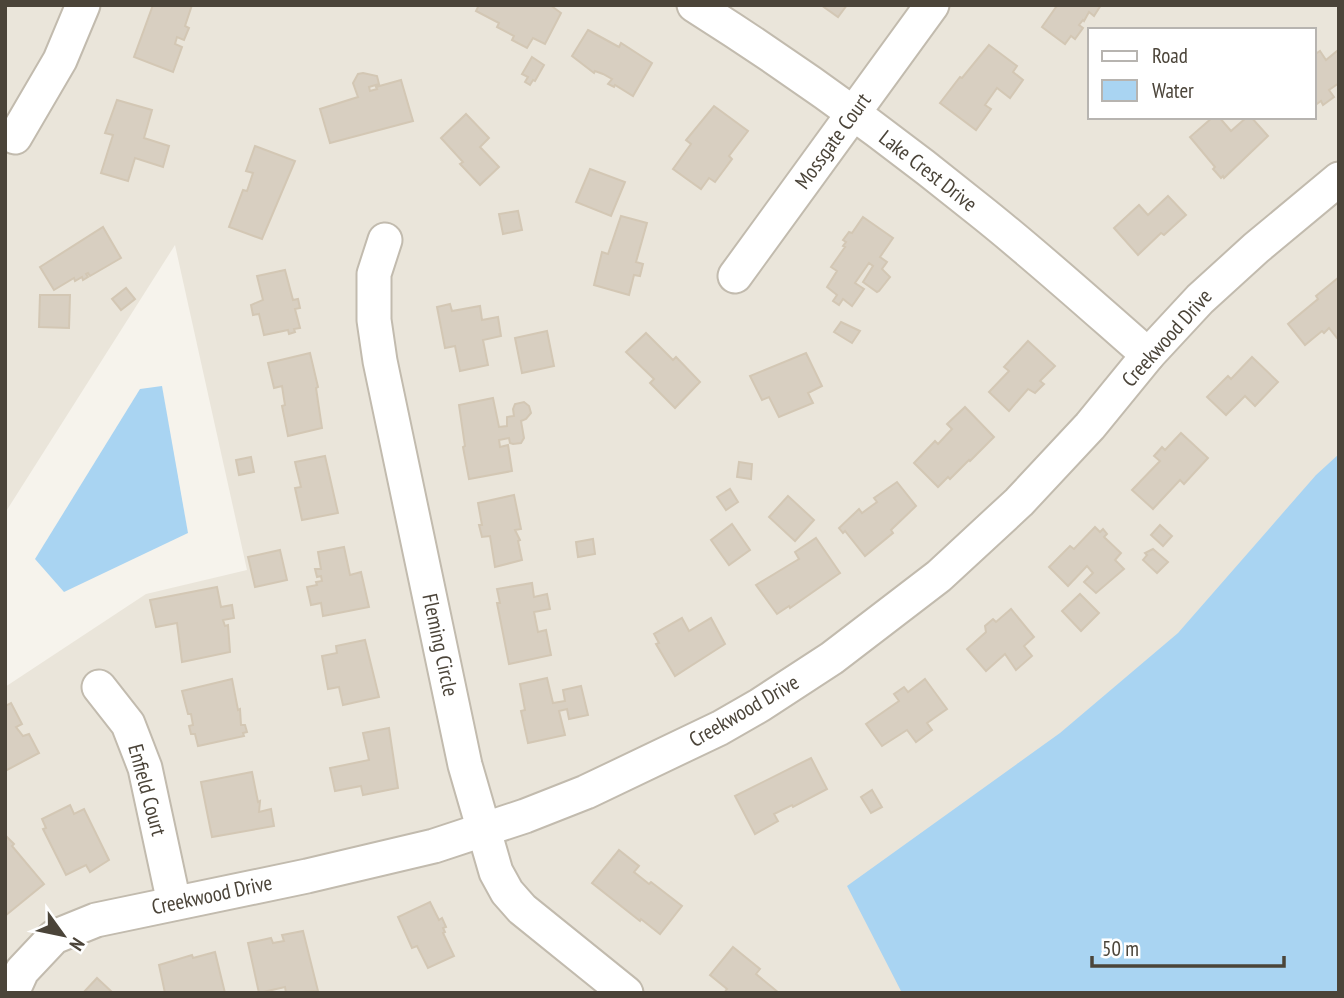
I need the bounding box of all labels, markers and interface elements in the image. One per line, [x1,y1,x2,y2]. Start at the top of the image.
legend [1088,28,1316,119]
text: Road [1152,42,1188,69]
text: Water [1152,77,1194,104]
street label: Mossgate Court [789,87,877,194]
street label: Lake Crest Drive [874,124,983,217]
street label: Creekwood Drive [1116,283,1218,392]
street label: Fleming Circle [416,591,465,699]
street label: Creekwood Drive [684,668,804,753]
street label: Enfield Court [122,741,173,839]
street label: Creekwood Drive [149,869,275,920]
north arrow [28,900,98,970]
scale bar [1092,925,1284,969]
text: N [64,933,90,955]
text: 50 m [1102,935,1139,962]

